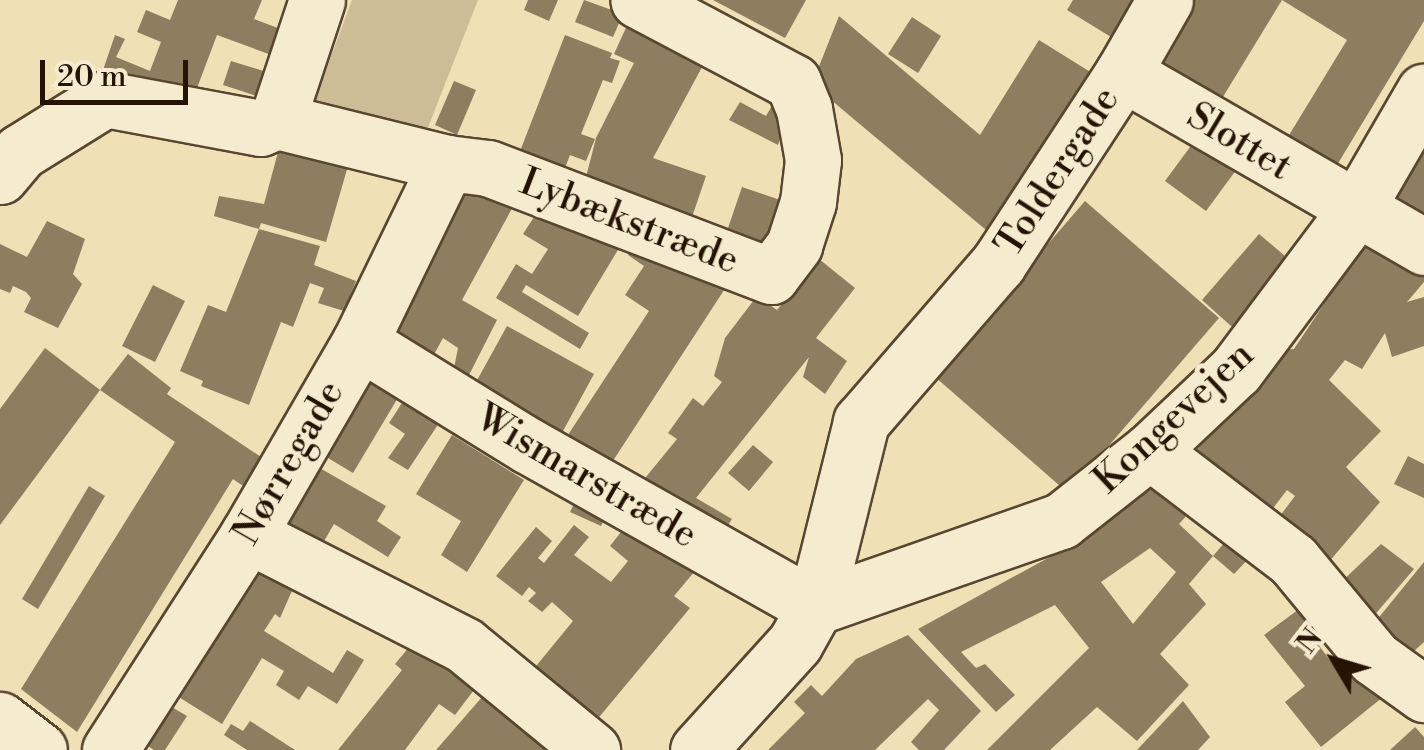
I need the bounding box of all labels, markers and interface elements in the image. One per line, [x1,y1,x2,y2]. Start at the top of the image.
scale bar [45,40,192,102]
text: 20 m [57,58,126,96]
street label: Toldergade [986,79,1130,265]
street label: Slottet [1179,93,1299,191]
street label: Lybækstræde [513,159,745,285]
street label: Kongevejen [1085,333,1263,503]
street label: Nørregade [224,373,354,553]
street label: Wismarstræde [467,395,705,559]
north arrow [1284,610,1384,710]
text: N [1289,622,1331,661]

